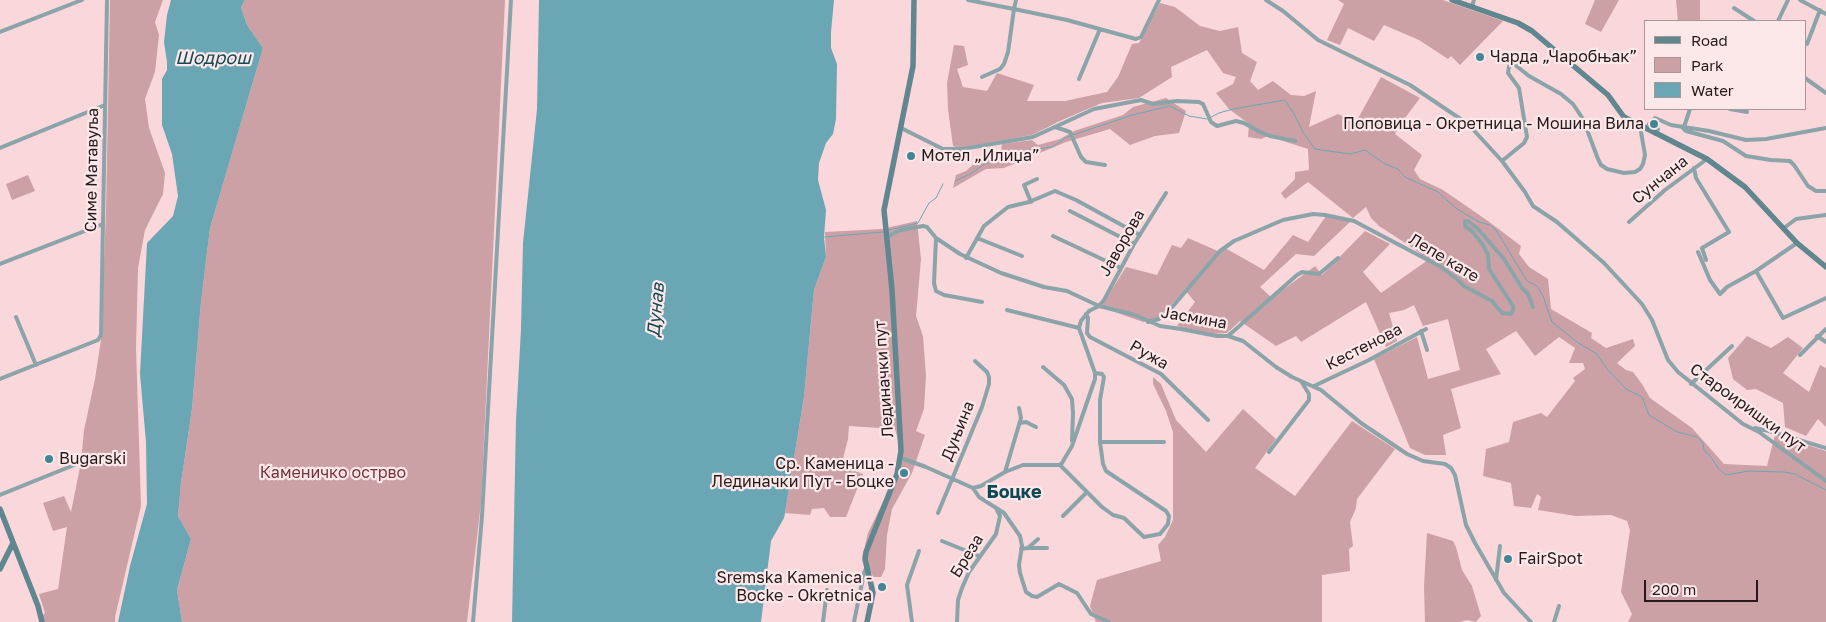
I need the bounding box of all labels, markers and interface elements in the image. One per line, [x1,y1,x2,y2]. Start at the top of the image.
legend [1644,20,1806,110]
text: Road [1691,31,1728,49]
water label: Шодрош [175,47,251,69]
place label: Чарда „Чаробњак” [1490,47,1637,67]
marker: Чарда „Чаробњак” [1474,51,1486,63]
text: Park [1691,56,1723,74]
text: Water [1691,81,1734,99]
street label: Симе Матавуља [81,108,103,232]
place label: Поповица - Окретница - Мошина Вила [1343,114,1644,134]
marker: Поповица - Окретница - Мошина Вила [1648,118,1660,130]
place label: Мотел „Илиџа” [921,146,1040,166]
marker: Мотел „Илиџа” [905,150,917,162]
street label: Сунчана [1628,152,1692,208]
street label: Јаворова [1095,206,1149,280]
street label: Лепе кате [1405,230,1483,286]
water label: Дунав [643,282,669,338]
street label: Јасмина [1159,303,1229,333]
street label: Лединачки пут [870,320,898,438]
street label: Кестенова [1323,320,1405,374]
street label: Ружа [1126,336,1172,374]
street label: Староиришки пут [1686,359,1810,457]
street label: Дуњина [937,398,979,464]
place label: Bugarski [59,449,126,469]
marker: Bugarski [43,453,55,465]
place label: Ср. Каменица - Лединачки Пут - Боцке [712,454,894,492]
park label: Каменичко острво [260,463,406,483]
marker: Ср. Каменица - Лединачки Пут - Боцке [898,467,910,479]
district label: Боцке [986,481,1042,503]
street label: Бреза [946,531,988,581]
place label: FairSpot [1518,549,1583,569]
marker: FairSpot [1502,553,1514,565]
place label: Sremska Kamenica - Bocke - Okretnica [717,568,872,606]
scale bar [1646,570,1760,602]
text: 200 m [1652,580,1696,598]
marker: Sremska Kamenica - Bocke - Okretnica [876,581,888,593]

